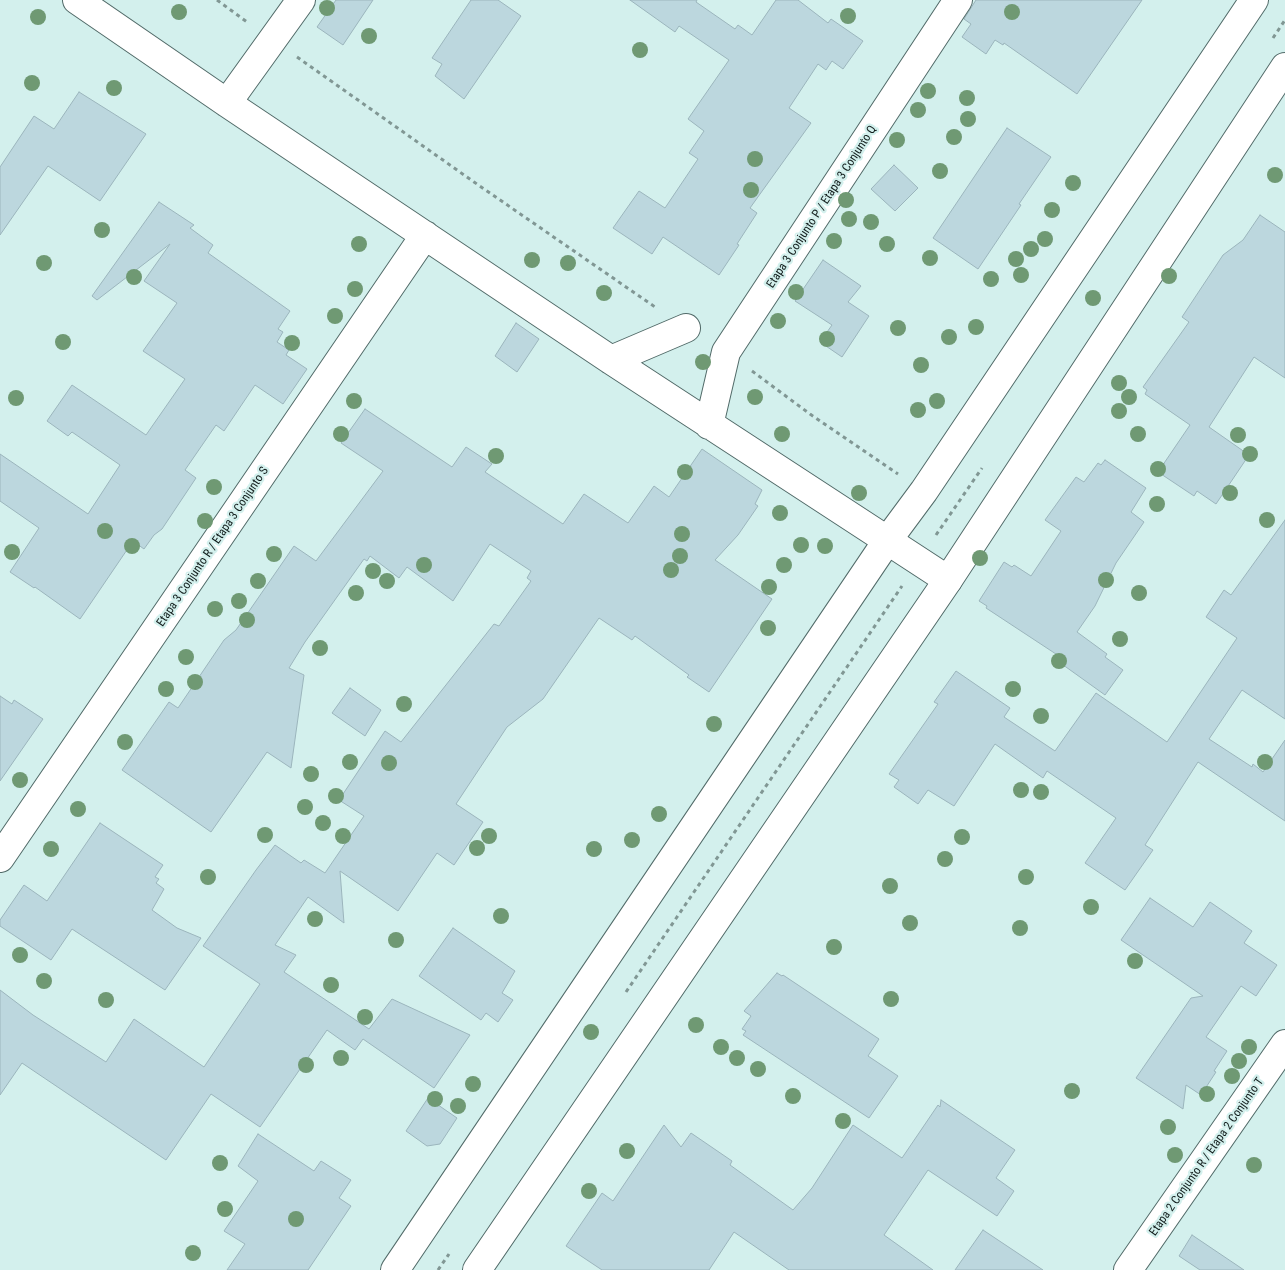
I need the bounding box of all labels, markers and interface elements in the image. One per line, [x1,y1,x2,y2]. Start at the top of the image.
street label: Etapa 3 Conjunto P / Etapa 3 Conjunto Q [764,123,880,291]
street label: Etapa 3 Conjunto R / Etapa 3 Conjunto S [154,464,272,630]
street label: Etapa 2 Conjunto R / Etapa 2 Conjunto T [1147,1075,1267,1239]

